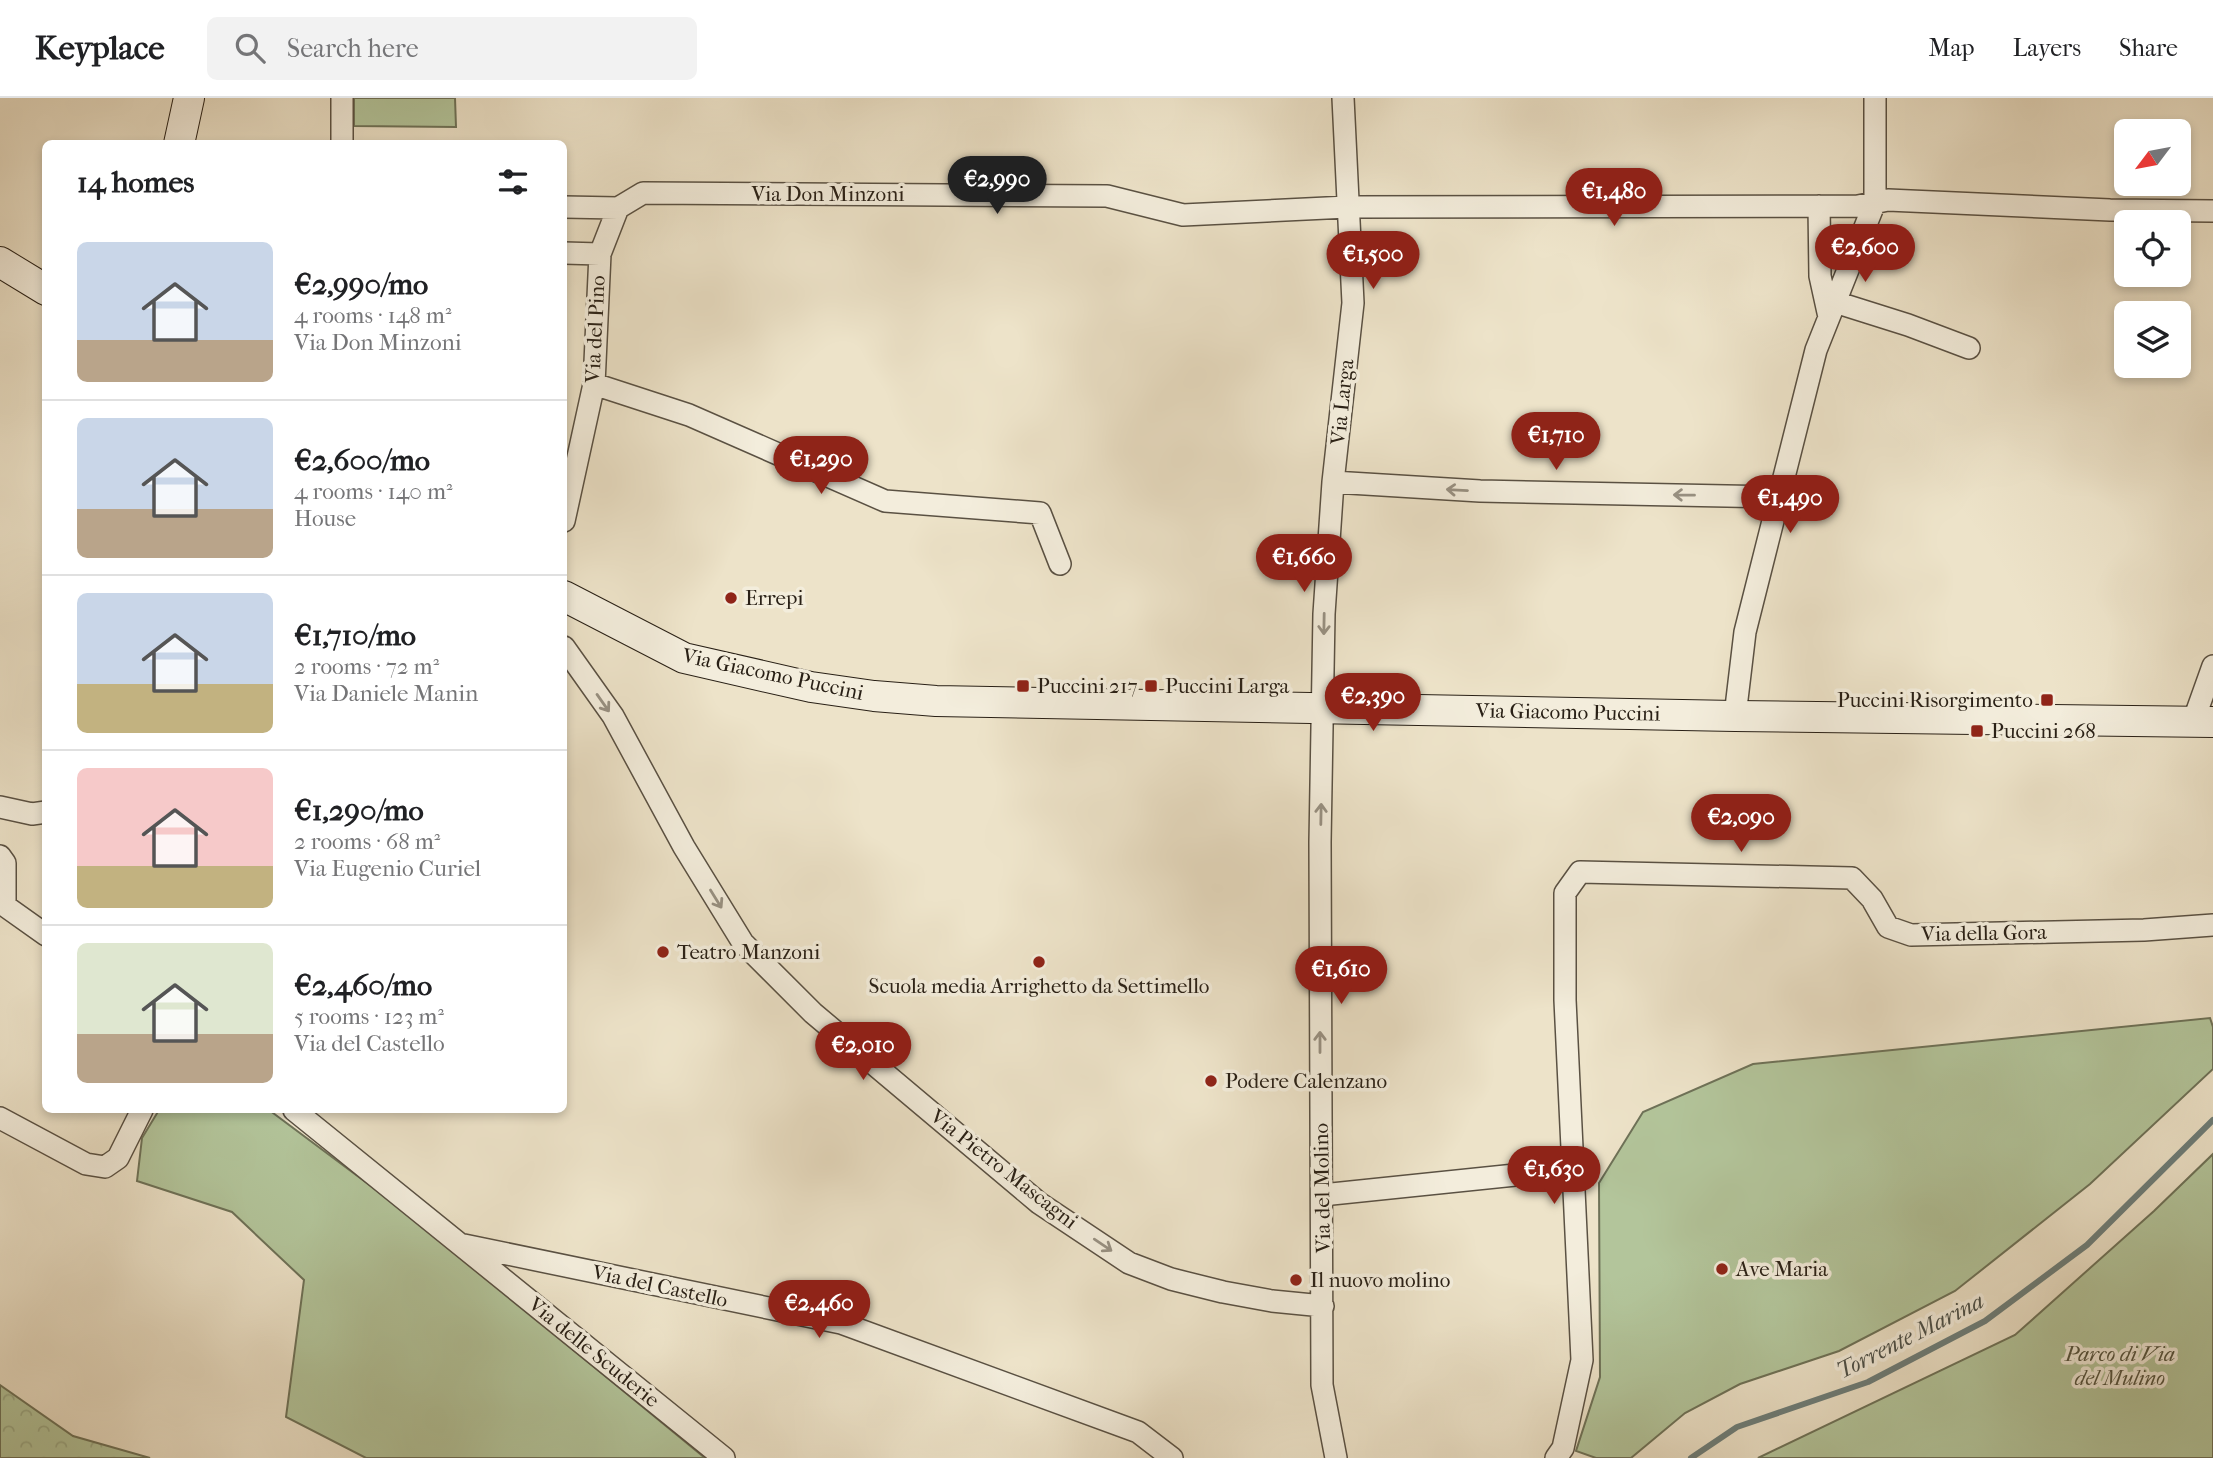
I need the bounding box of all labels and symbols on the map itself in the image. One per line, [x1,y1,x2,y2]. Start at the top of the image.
north arrow [2114,119,2191,196]
pin: €2,990 [940,156,1054,216]
pin: €1,480 [1557,169,1671,228]
street label: Via Don Minzoni [750,182,905,206]
pin: €2,600 [1808,225,1922,284]
pin: €1,500 [1316,232,1430,291]
street label: Via del Pino [580,275,610,384]
street label: Via Larga [1325,358,1358,447]
pin: €1,710 [1499,412,1613,472]
pin: €1,290 [764,436,878,496]
pin: €1,490 [1733,476,1847,535]
one-way arrow [1446,483,1469,496]
one-way arrow [1673,489,1696,502]
pin: €1,660 [1247,534,1361,594]
place label: Errepi [745,586,803,610]
marker: Errepi [723,590,739,606]
one-way arrow [1317,612,1331,635]
street label: Via Giacomo Puccini [679,643,866,705]
place label: Puccini 217 [1037,674,1138,698]
place label: Puccini Larga [1165,674,1290,698]
pin: €2,390 [1316,674,1430,733]
marker: Puccini 217 [1015,678,1031,694]
marker: Puccini Larga [1143,678,1159,694]
place label: Puccini Risorgimento [1837,688,2033,712]
one-way arrow [596,692,610,712]
marker: Puccini Risorgimento [2039,692,2055,708]
street label: Via Giacomo Puccini [1474,698,1661,726]
place label: Puccini 268 [1991,719,2096,743]
marker: Puccini 268 [1969,723,1985,739]
pin: €2,090 [1684,794,1798,854]
one-way arrow [1314,803,1327,826]
one-way arrow [710,889,724,909]
street label: Via della Gora [1920,920,2047,946]
place label: Teatro Manzoni [677,940,820,964]
marker: Teatro Manzoni [655,944,671,960]
pin: €1,610 [1284,946,1398,1006]
marker: Scuola media Arrighetto da Settimello [1031,954,1047,970]
place label: Scuola media Arrighetto da Settimello [869,974,1209,998]
pin: €2,010 [806,1023,920,1082]
one-way arrow [1313,1030,1327,1053]
place label: Podere Calenzano [1225,1069,1387,1093]
marker: Podere Calenzano [1203,1073,1219,1089]
street label: Via Pietro Mascagni [925,1104,1082,1234]
street label: Via del Molino [1309,1123,1335,1254]
pin: €1,630 [1497,1146,1611,1206]
one-way arrow [1092,1238,1112,1252]
place label: Ave Maria [1735,1257,1828,1281]
street label: Via del Castello [589,1260,730,1312]
marker: Ave Maria [1714,1261,1730,1277]
place label: Il nuovo molino [1310,1268,1450,1292]
marker: Il nuovo molino [1288,1272,1304,1288]
pin: €2,460 [762,1280,876,1340]
water label: Torrente Marina [1832,1287,1988,1385]
street label: Via delle Scuderie [523,1291,664,1412]
park label: Parco di Via del Mulino [2064,1342,2175,1390]

